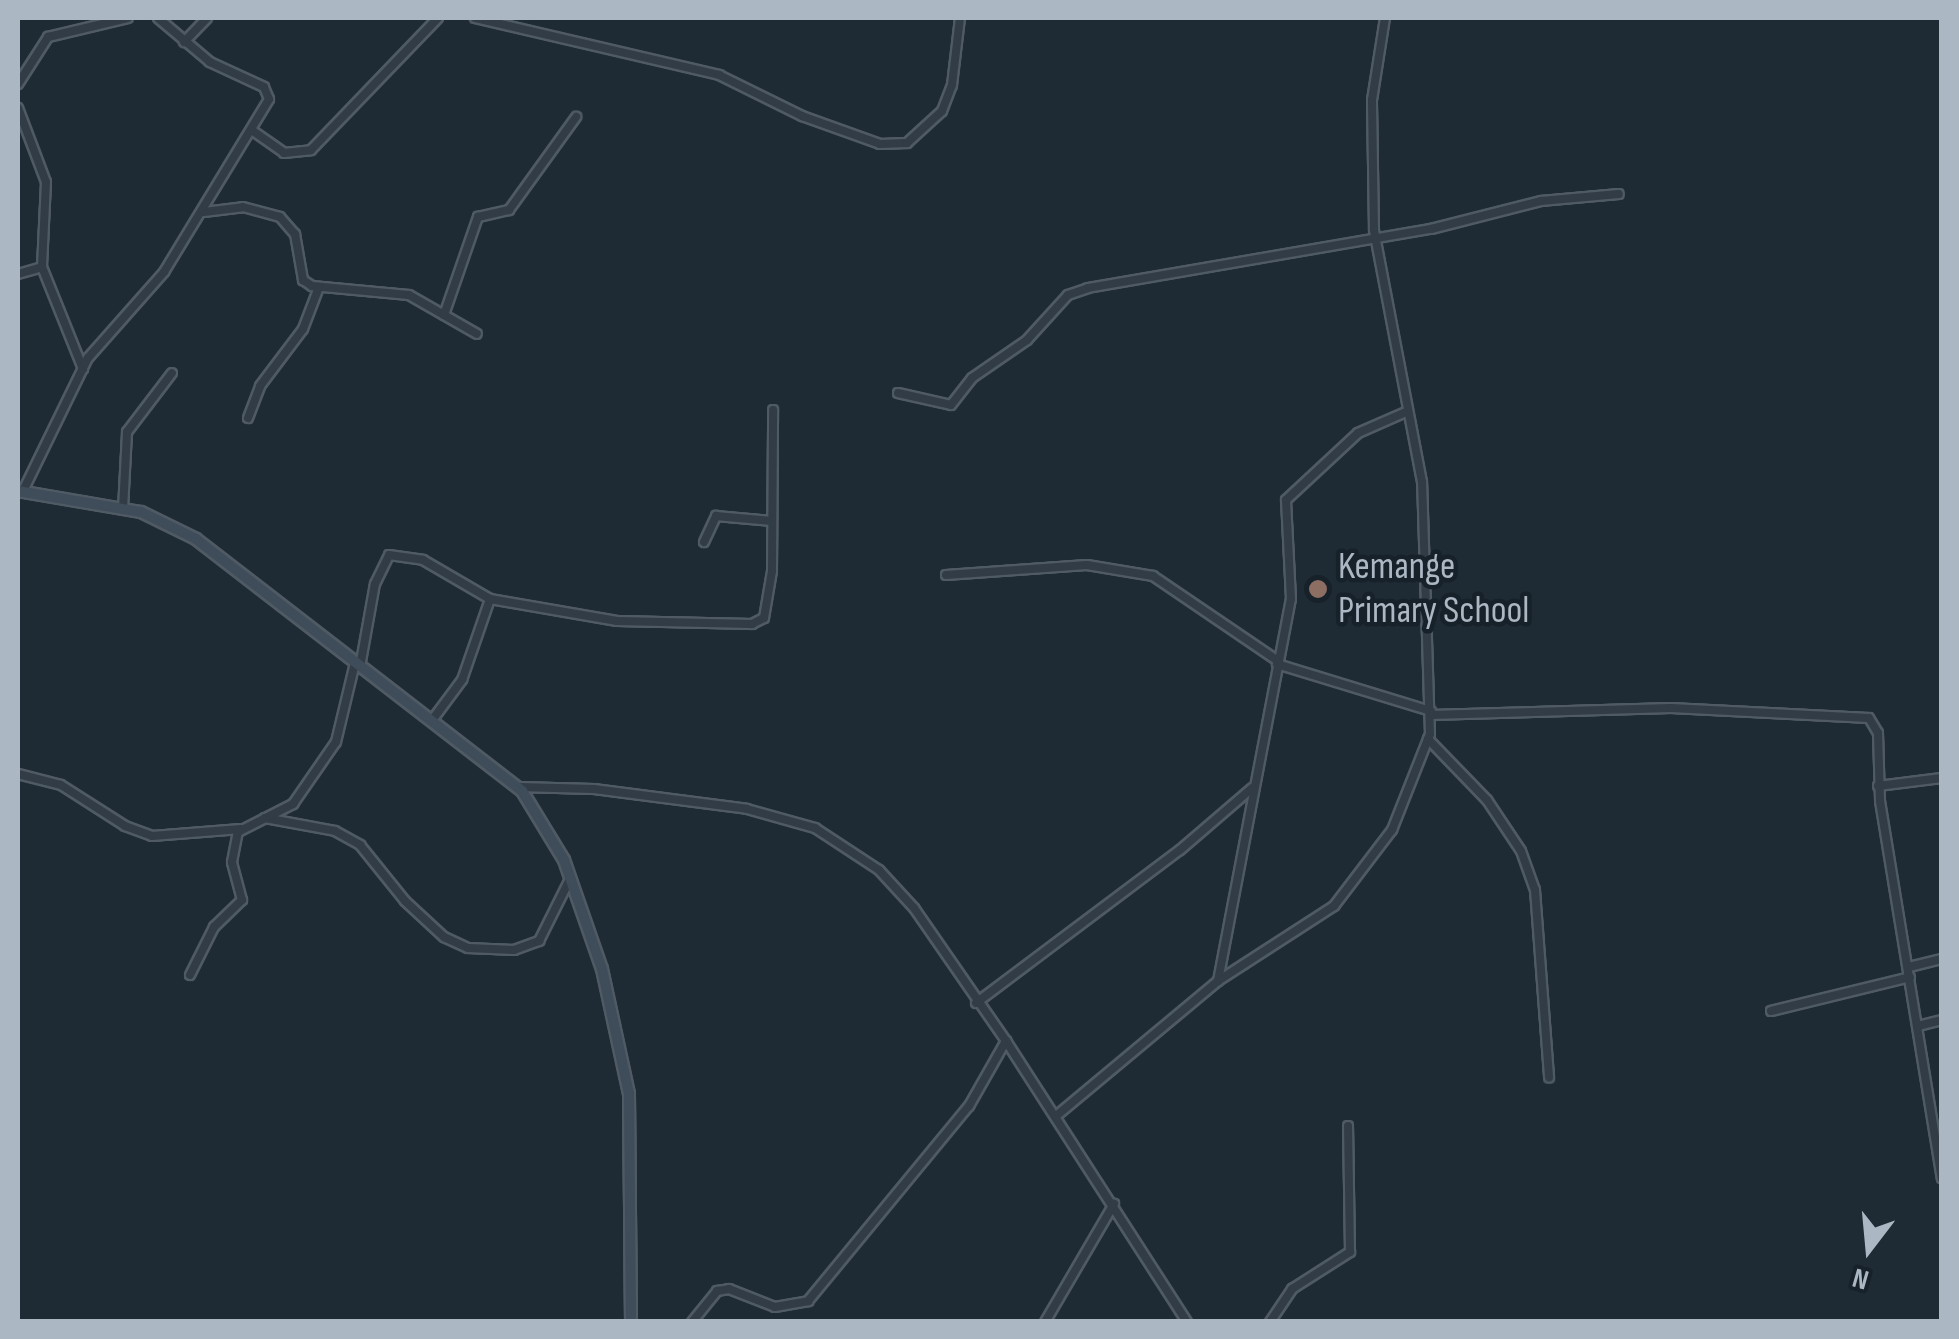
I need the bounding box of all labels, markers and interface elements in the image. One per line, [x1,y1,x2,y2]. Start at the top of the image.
place label: Kemange Primary School [1338,544,1529,634]
marker: Kemange Primary School [1307,578,1329,600]
north arrow [1819,1199,1919,1299]
text: N [1849,1260,1872,1296]

